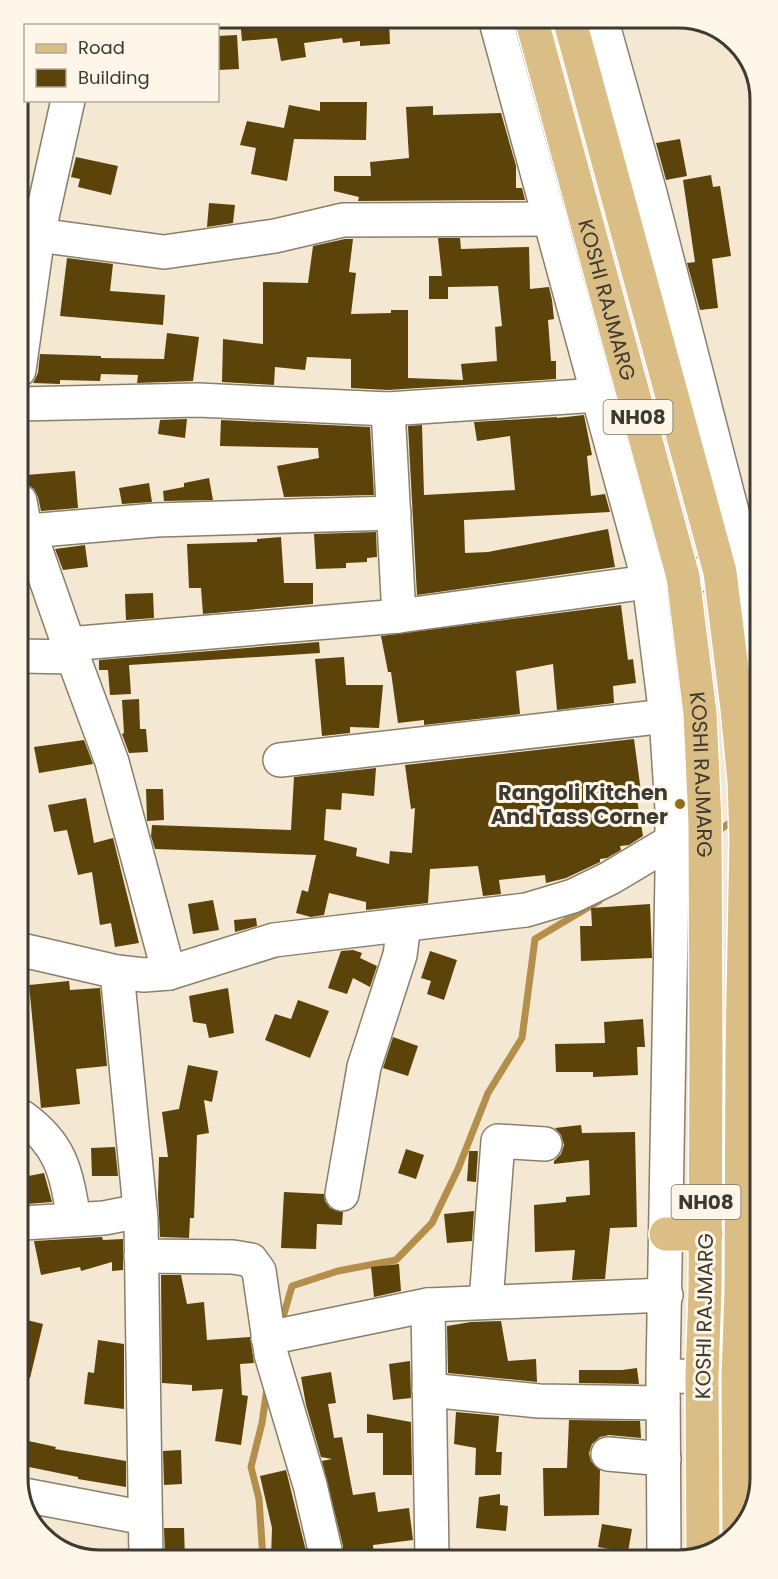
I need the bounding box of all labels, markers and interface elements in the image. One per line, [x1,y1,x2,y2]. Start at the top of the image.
legend [24,24,219,102]
text: Road [78,35,125,60]
text: Building [78,65,150,90]
street label: KOSHI RAJMARG [572,216,643,384]
road number: NH08 [604,400,672,434]
street label: KOSHI RAJMARG [683,690,720,858]
place label: Rangoli Kitchen And Tass Corner [491,778,668,831]
marker: Rangoli Kitchen And Tass Corner [673,797,687,811]
road number: NH08 [672,1185,740,1219]
street label: KOSHI RAJMARG [688,1233,720,1399]

